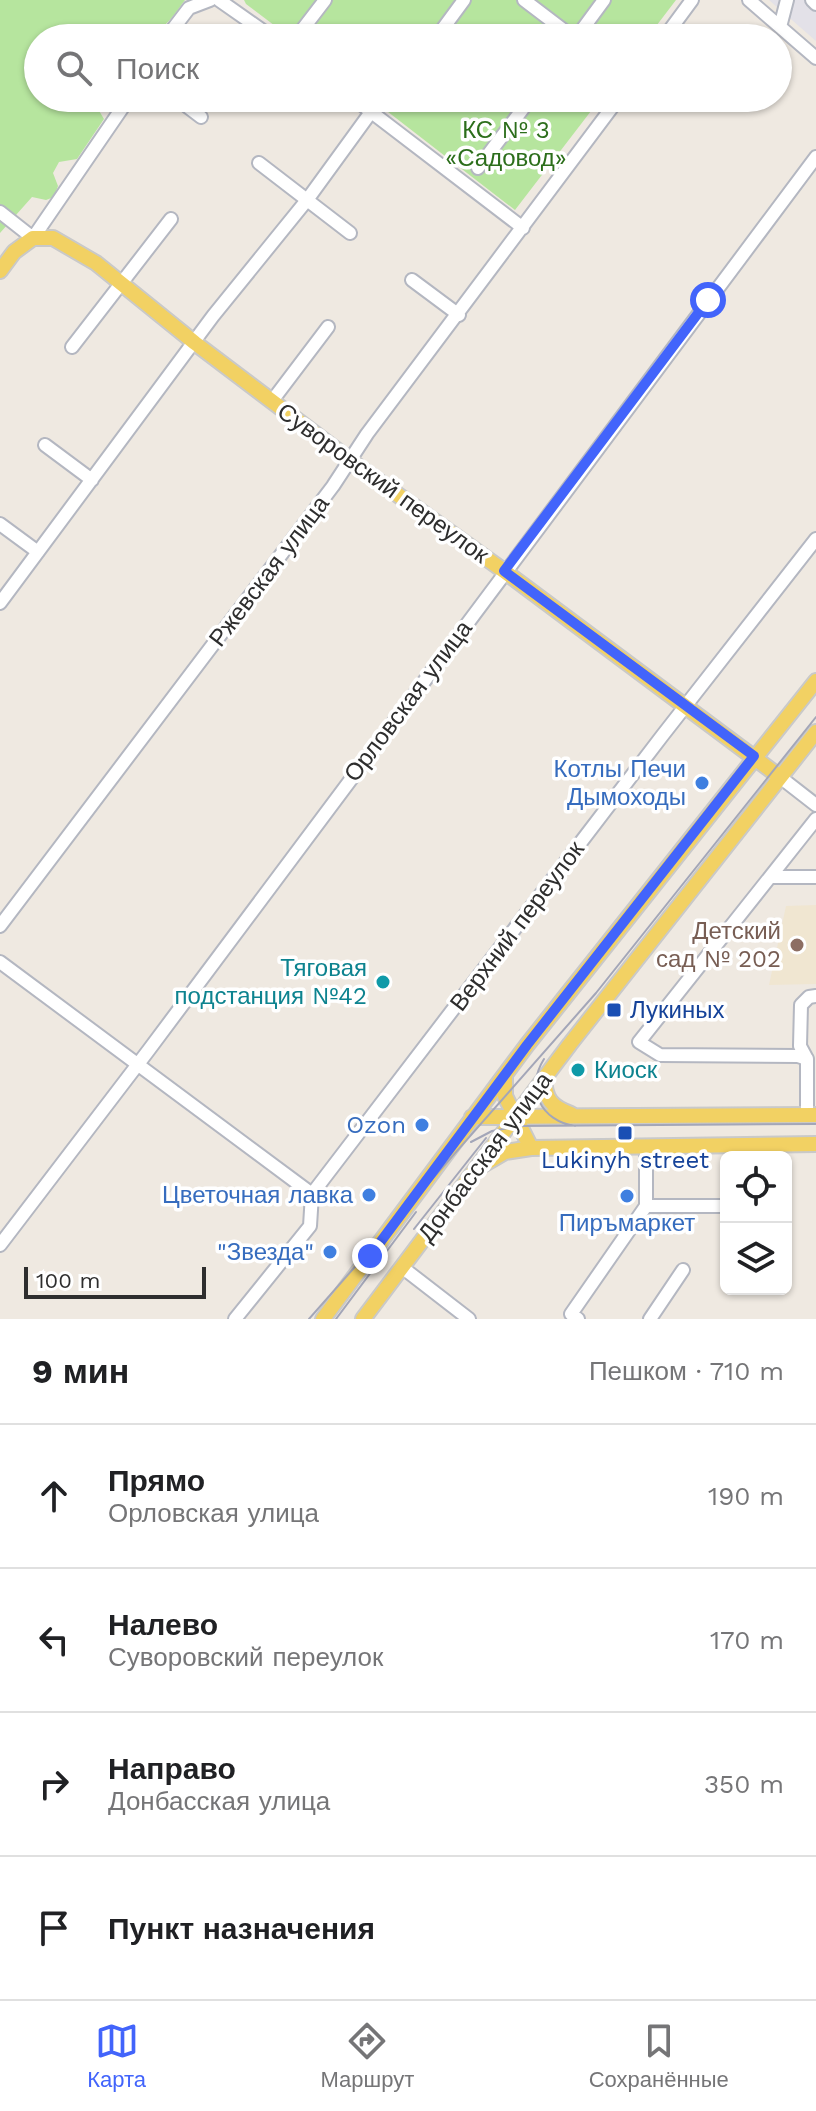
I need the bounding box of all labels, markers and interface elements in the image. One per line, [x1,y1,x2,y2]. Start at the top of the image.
search box [24,24,792,112]
icon: search [52,46,96,90]
text: Поиск [116,51,199,86]
park label: КС № 3 «Садовод» [445,116,567,172]
route start [690,282,726,318]
street label: Суворовский переулок [272,397,494,569]
street label: Ржевская улица [203,490,335,652]
street label: Орловская улица [338,614,478,787]
place label: Котлы Печи Дымоходы [554,755,686,811]
marker: Котлы Печи Дымоходы [693,774,711,792]
street label: Верхний переулок [444,835,590,1016]
place label: Детский сад № 202 [656,917,781,973]
marker: Детский сад № 202 [788,936,806,954]
place label: Тяговая подстанция №42 [175,954,367,1010]
marker: Тяговая подстанция №42 [374,973,392,991]
place label: Лукиных [630,996,724,1024]
marker: Лукиных [605,1001,623,1019]
place label: Киоск [594,1056,658,1084]
marker: Киоск [569,1061,587,1079]
street label: Донбасская улица [412,1066,558,1247]
place label: Ozon [346,1111,406,1139]
marker: Ozon [413,1116,431,1134]
marker: Lukinyh street [616,1124,634,1142]
place label: Lukinyh street [541,1146,709,1174]
map controls [720,1151,792,1295]
button: locate [720,1151,792,1223]
place label: Цветочная лавка [162,1181,354,1209]
marker: Цветочная лавка [360,1186,378,1204]
marker: Пиръмаркет [618,1187,636,1205]
place label: Пиръмаркет [559,1209,695,1237]
button: layers [720,1223,792,1295]
place label: "Звезда" [217,1238,314,1266]
route end [352,1238,388,1274]
marker: "Звезда" [321,1243,339,1261]
scale bar [24,1263,206,1299]
text: 100 m [36,1268,100,1293]
text: 9 мин [32,1351,129,1391]
text: Пешком · 710 m [589,1356,784,1386]
text: Прямо [108,1463,205,1498]
icon: ahead [32,1474,76,1518]
text: 190 m [708,1481,784,1511]
text: Орловская улица [108,1498,319,1528]
text: Налево [108,1607,218,1642]
icon: left [32,1618,76,1662]
text: 170 m [710,1625,784,1655]
text: Суворовский переулок [108,1642,383,1672]
text: Направо [108,1751,236,1786]
icon: right [32,1762,76,1806]
text: 350 m [704,1769,784,1799]
text: Донбасская улица [108,1786,330,1816]
icon: arrive [32,1906,76,1950]
text: Пункт назначения [108,1911,375,1946]
tab: Карта [87,2019,146,2093]
tab: Маршрут [321,2019,414,2093]
tab: Сохранённые [589,2019,729,2093]

